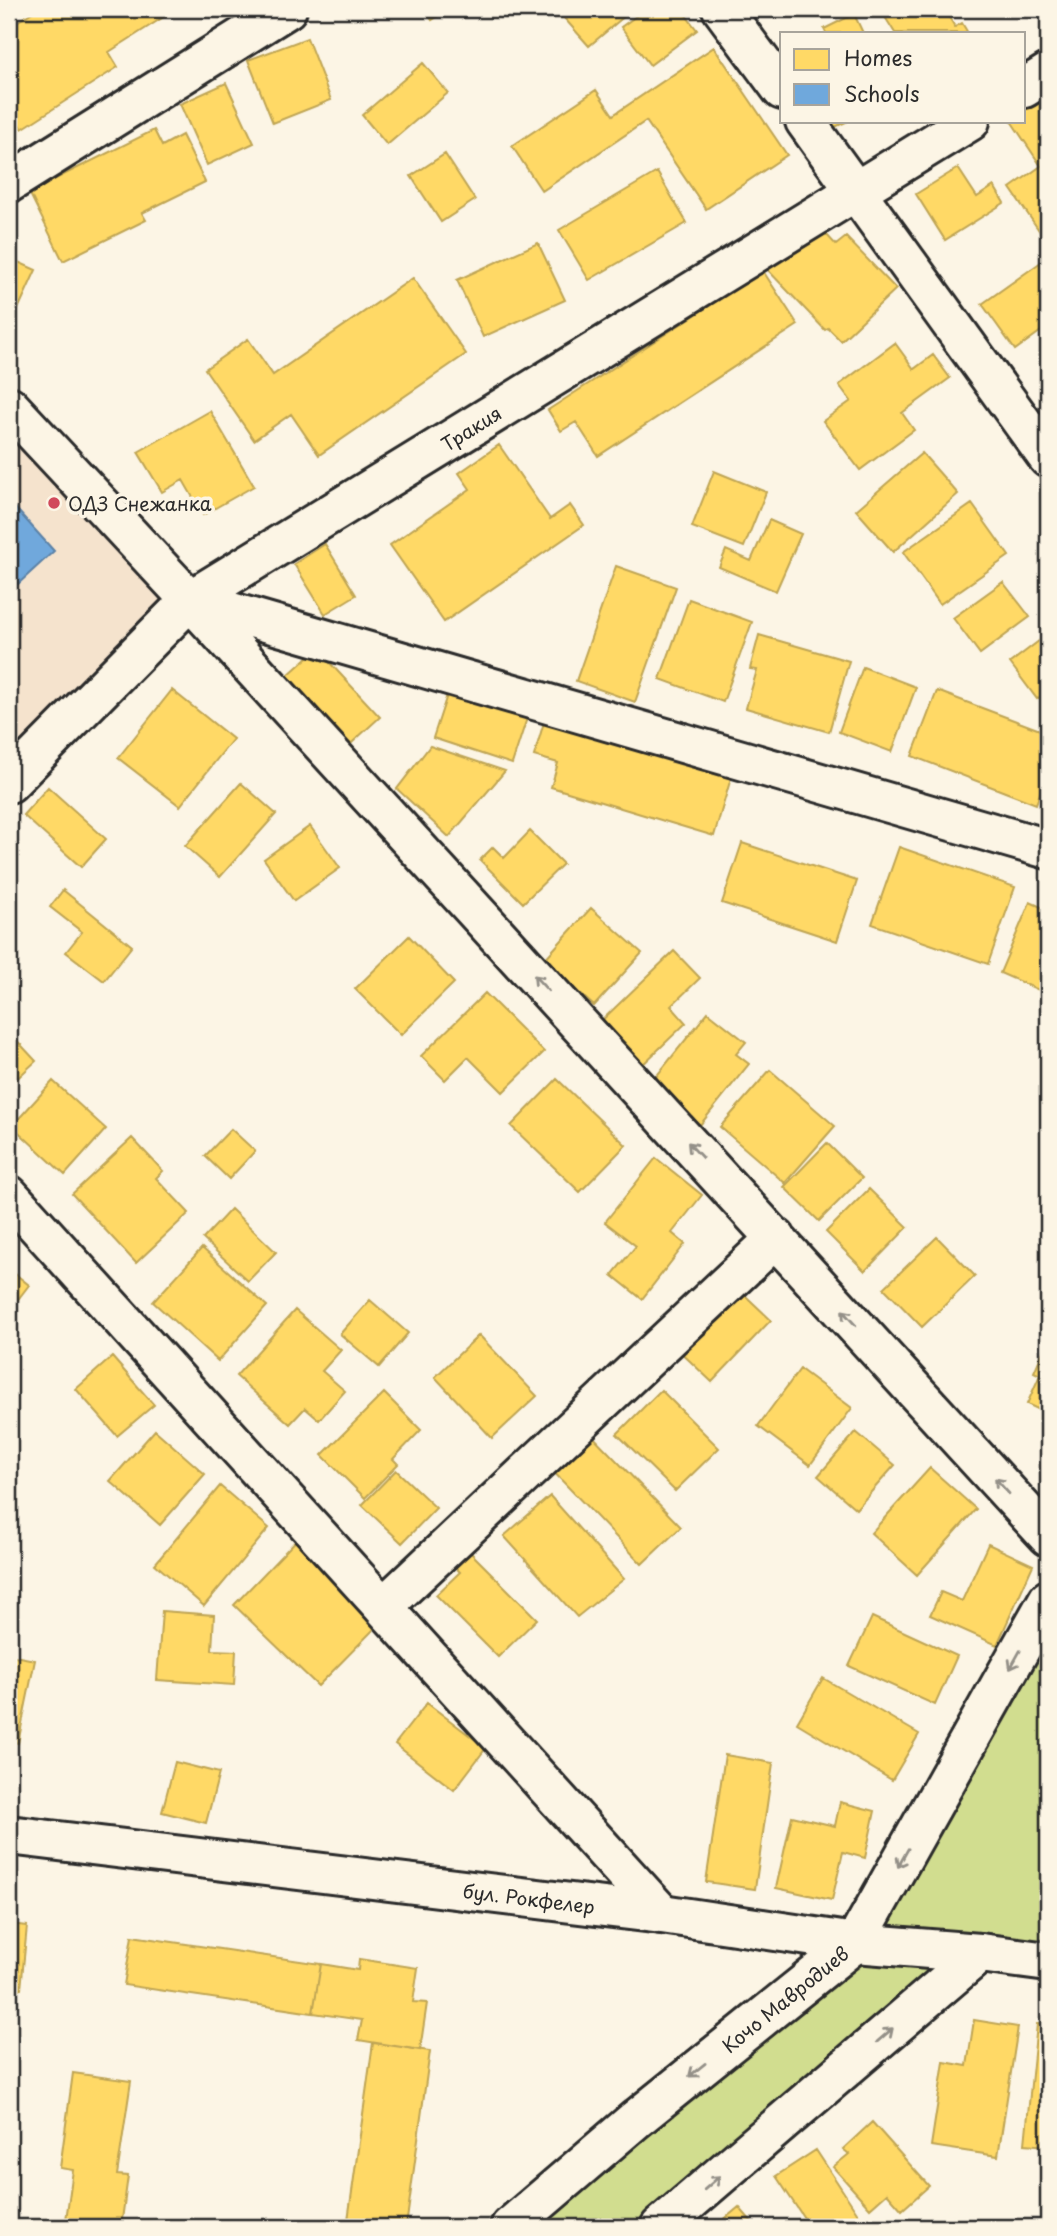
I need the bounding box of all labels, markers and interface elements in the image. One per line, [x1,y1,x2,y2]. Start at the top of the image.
legend [780,32,1026,122]
text: Homes [844,41,912,73]
text: Schools [844,77,920,109]
street label: Тракия [435,399,507,457]
place label: ОДЗ Снежанка [68,489,212,517]
marker: ОДЗ Снежанка [46,495,62,511]
one-way arrow [533,974,549,992]
one-way arrow [687,1141,703,1159]
one-way arrow [840,1310,857,1327]
one-way arrow [994,1477,1010,1495]
one-way arrow [1008,1649,1022,1669]
one-way arrow [896,1847,909,1868]
street label: бул. Рокфелер [461,1876,597,1920]
street label: Кочо Мавродиев [716,1939,854,2059]
one-way arrow [875,2027,893,2043]
one-way arrow [688,2063,706,2078]
one-way arrow [703,2175,721,2191]

